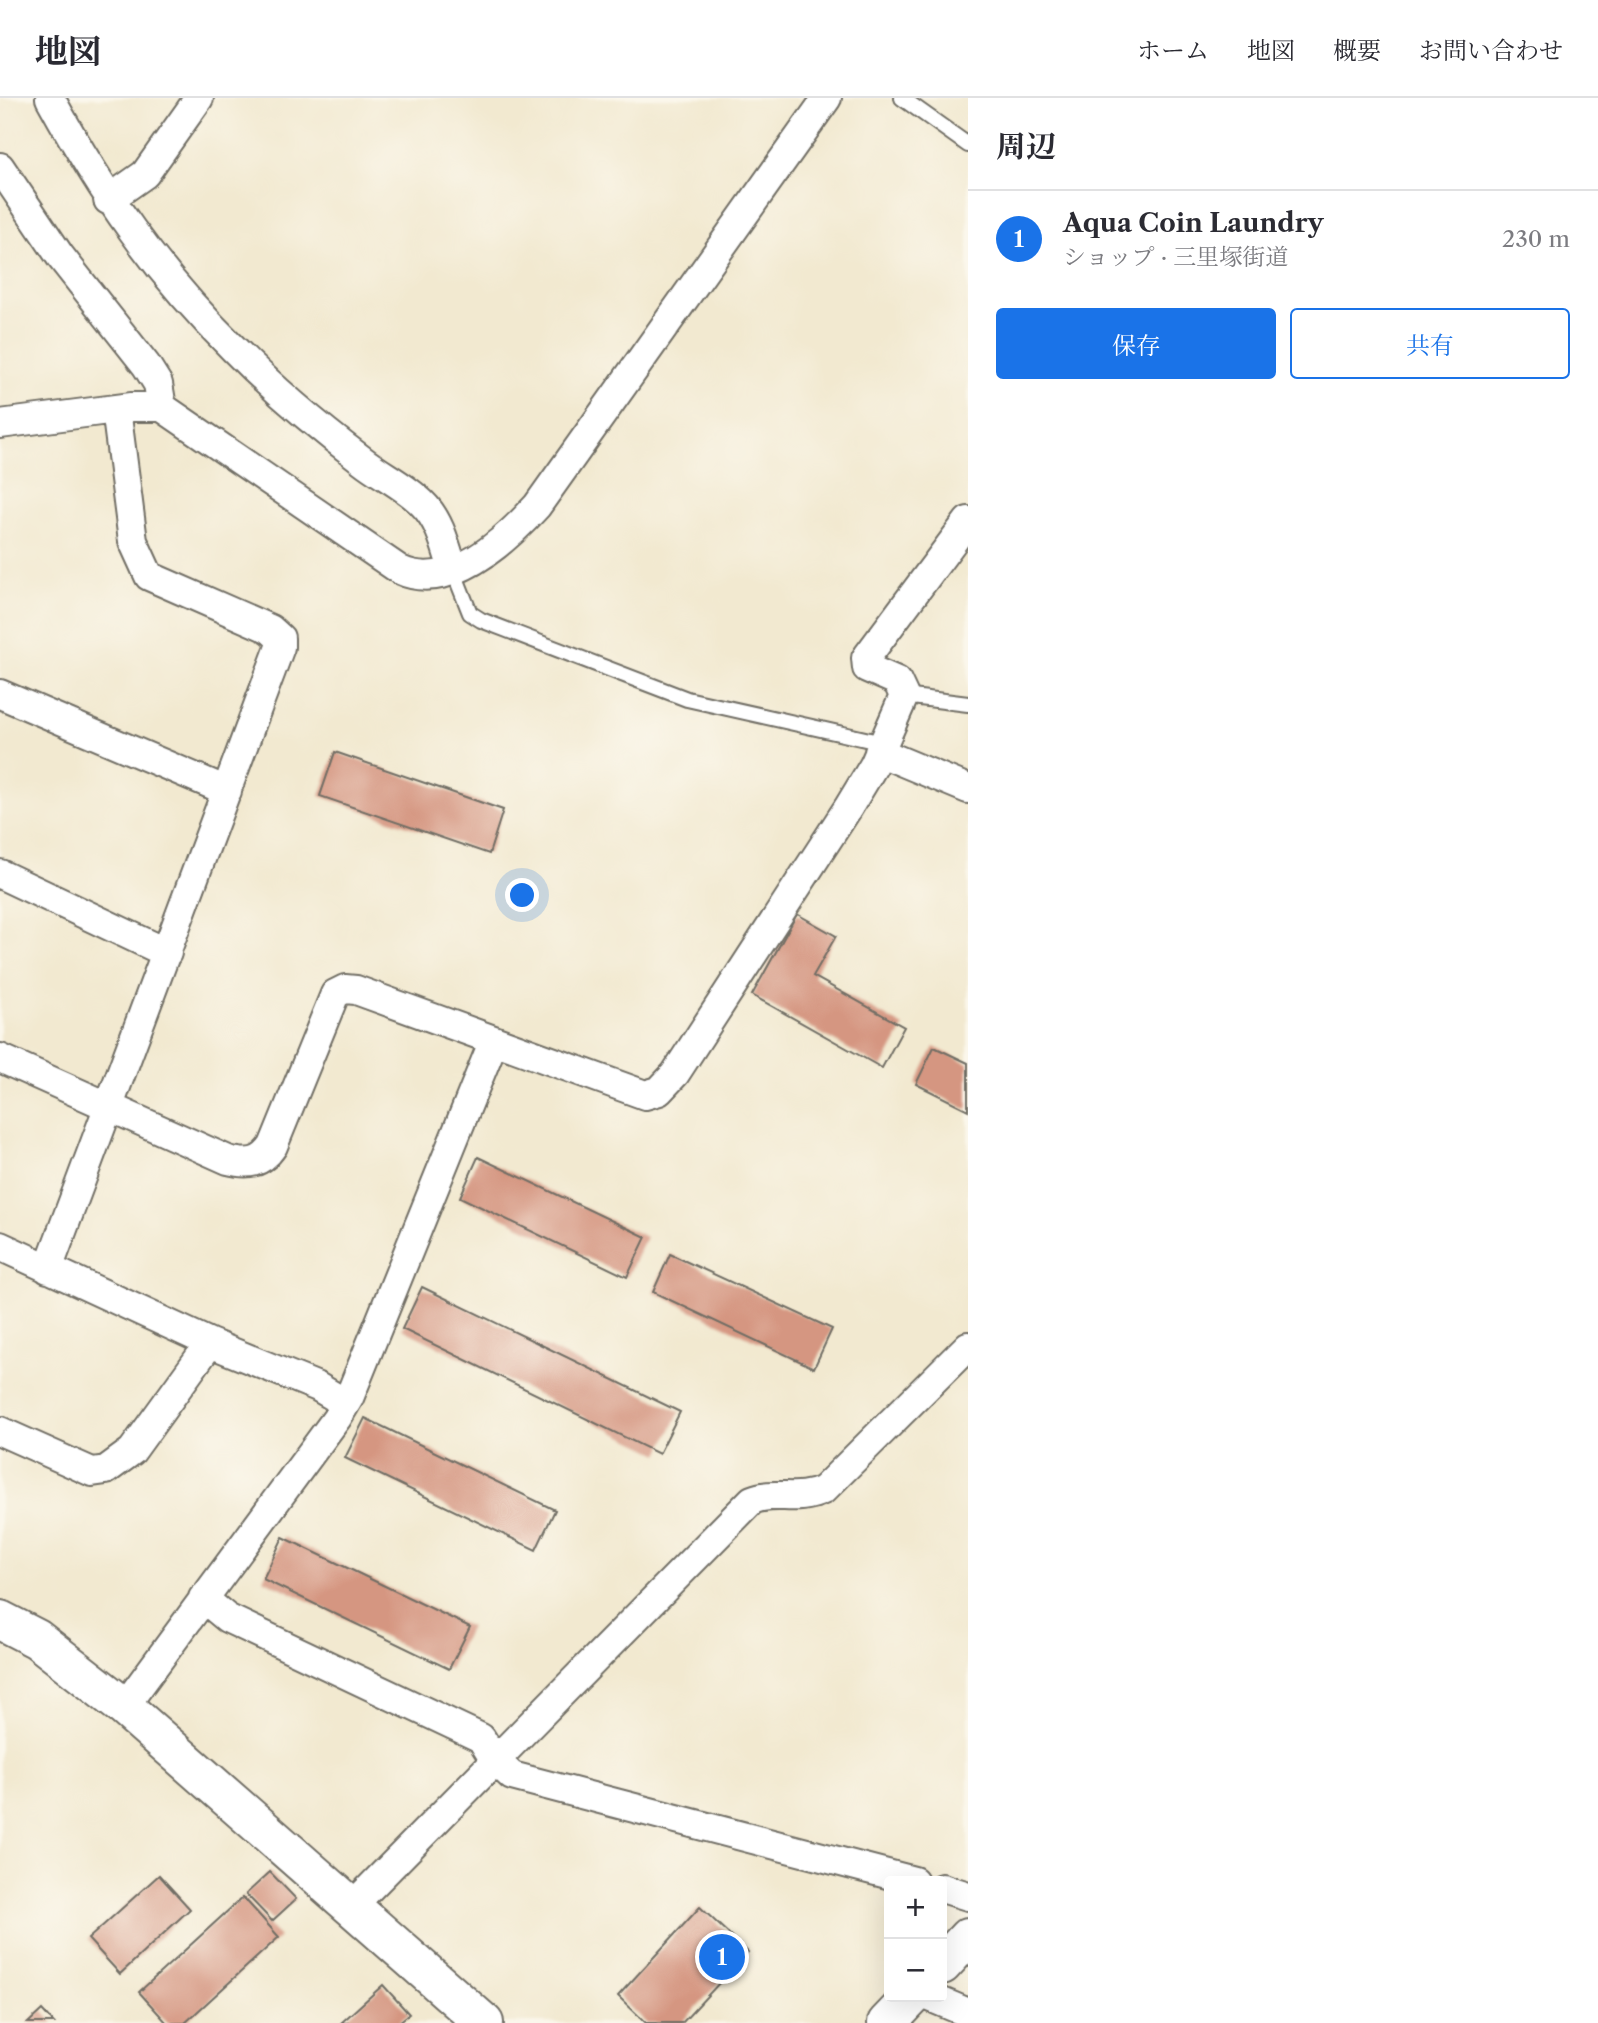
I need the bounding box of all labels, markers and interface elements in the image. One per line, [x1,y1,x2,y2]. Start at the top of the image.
text: 地図 [35,31,101,72]
text: ホーム [1137,36,1209,65]
text: 地図 [1247,36,1295,65]
text: 概要 [1333,36,1381,65]
text: お問い合わせ [1419,36,1563,65]
text: 周辺 [996,128,1056,165]
text: Aqua Coin Laundry [1063,207,1323,239]
text: 1 [1014,225,1024,253]
text: 230 m [1502,225,1570,253]
text: ショップ · 三里塚街道 [1063,243,1288,271]
button: 保存 [996,308,1276,379]
button: 共有 [1290,308,1570,379]
your location [505,878,539,912]
map controls [884,1876,947,2002]
button: + [884,1876,947,1939]
pin: 1 [699,1931,745,1983]
button: − [884,1939,947,2002]

